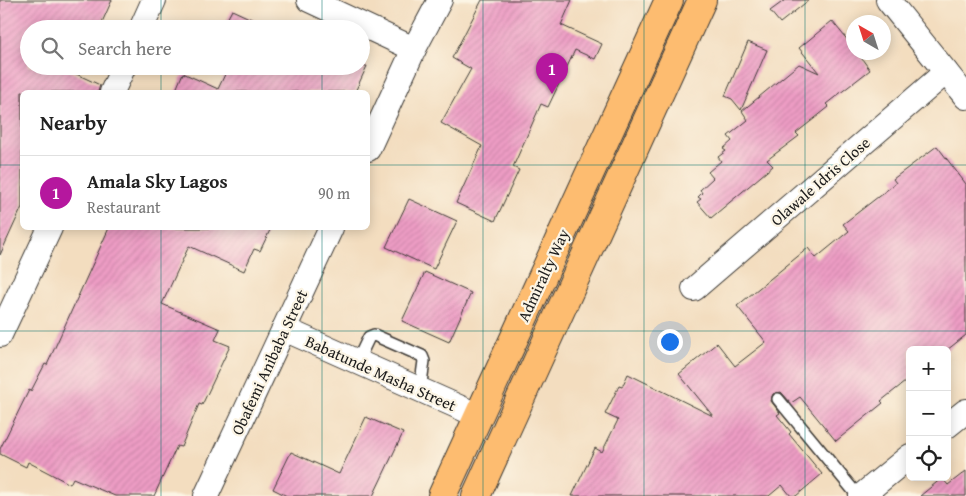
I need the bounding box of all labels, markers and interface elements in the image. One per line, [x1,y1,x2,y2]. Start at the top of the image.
north arrow [846,15,891,60]
search box [20,20,370,75]
icon: search [38,34,66,62]
text: Search here [78,34,172,62]
pin: 1 [536,53,568,94]
text: Nearby [40,107,107,138]
street label: Olawale Idris Close [765,131,875,231]
text: Amala Sky Lagos [87,167,228,195]
text: 1 [52,181,60,205]
text: 90 m [318,181,350,205]
text: Restaurant [87,195,161,219]
street label: Admiralty Way [511,225,575,325]
street label: Obafemi Anibaba Street [225,285,313,439]
street label: Babatunde Masha Street [302,329,461,417]
your location [657,329,683,355]
map controls [906,346,951,481]
button: + [906,346,951,391]
button: − [906,391,951,436]
button: locate [906,436,951,481]

